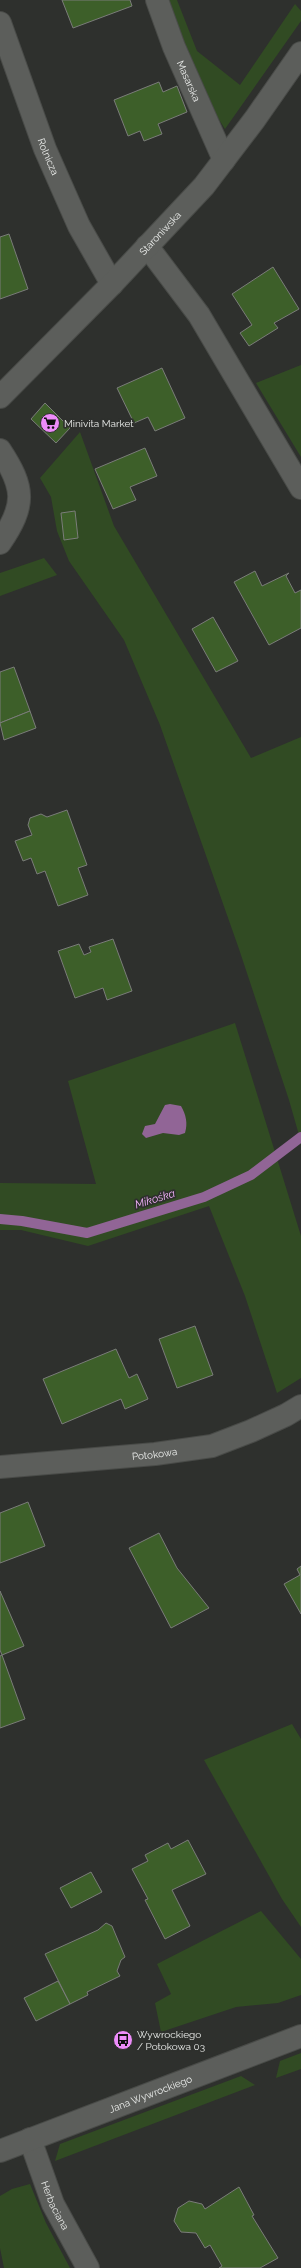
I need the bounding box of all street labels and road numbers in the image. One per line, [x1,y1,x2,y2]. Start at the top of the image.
street label: Masarska [175,59,203,103]
street label: Rolnicza [36,137,61,177]
street label: Staroniwska [137,209,183,257]
street label: Potokowa [131,1445,178,1461]
street label: Jana Wywrockiego [107,2073,193,2114]
street label: Herbaciana [40,2179,71,2232]

